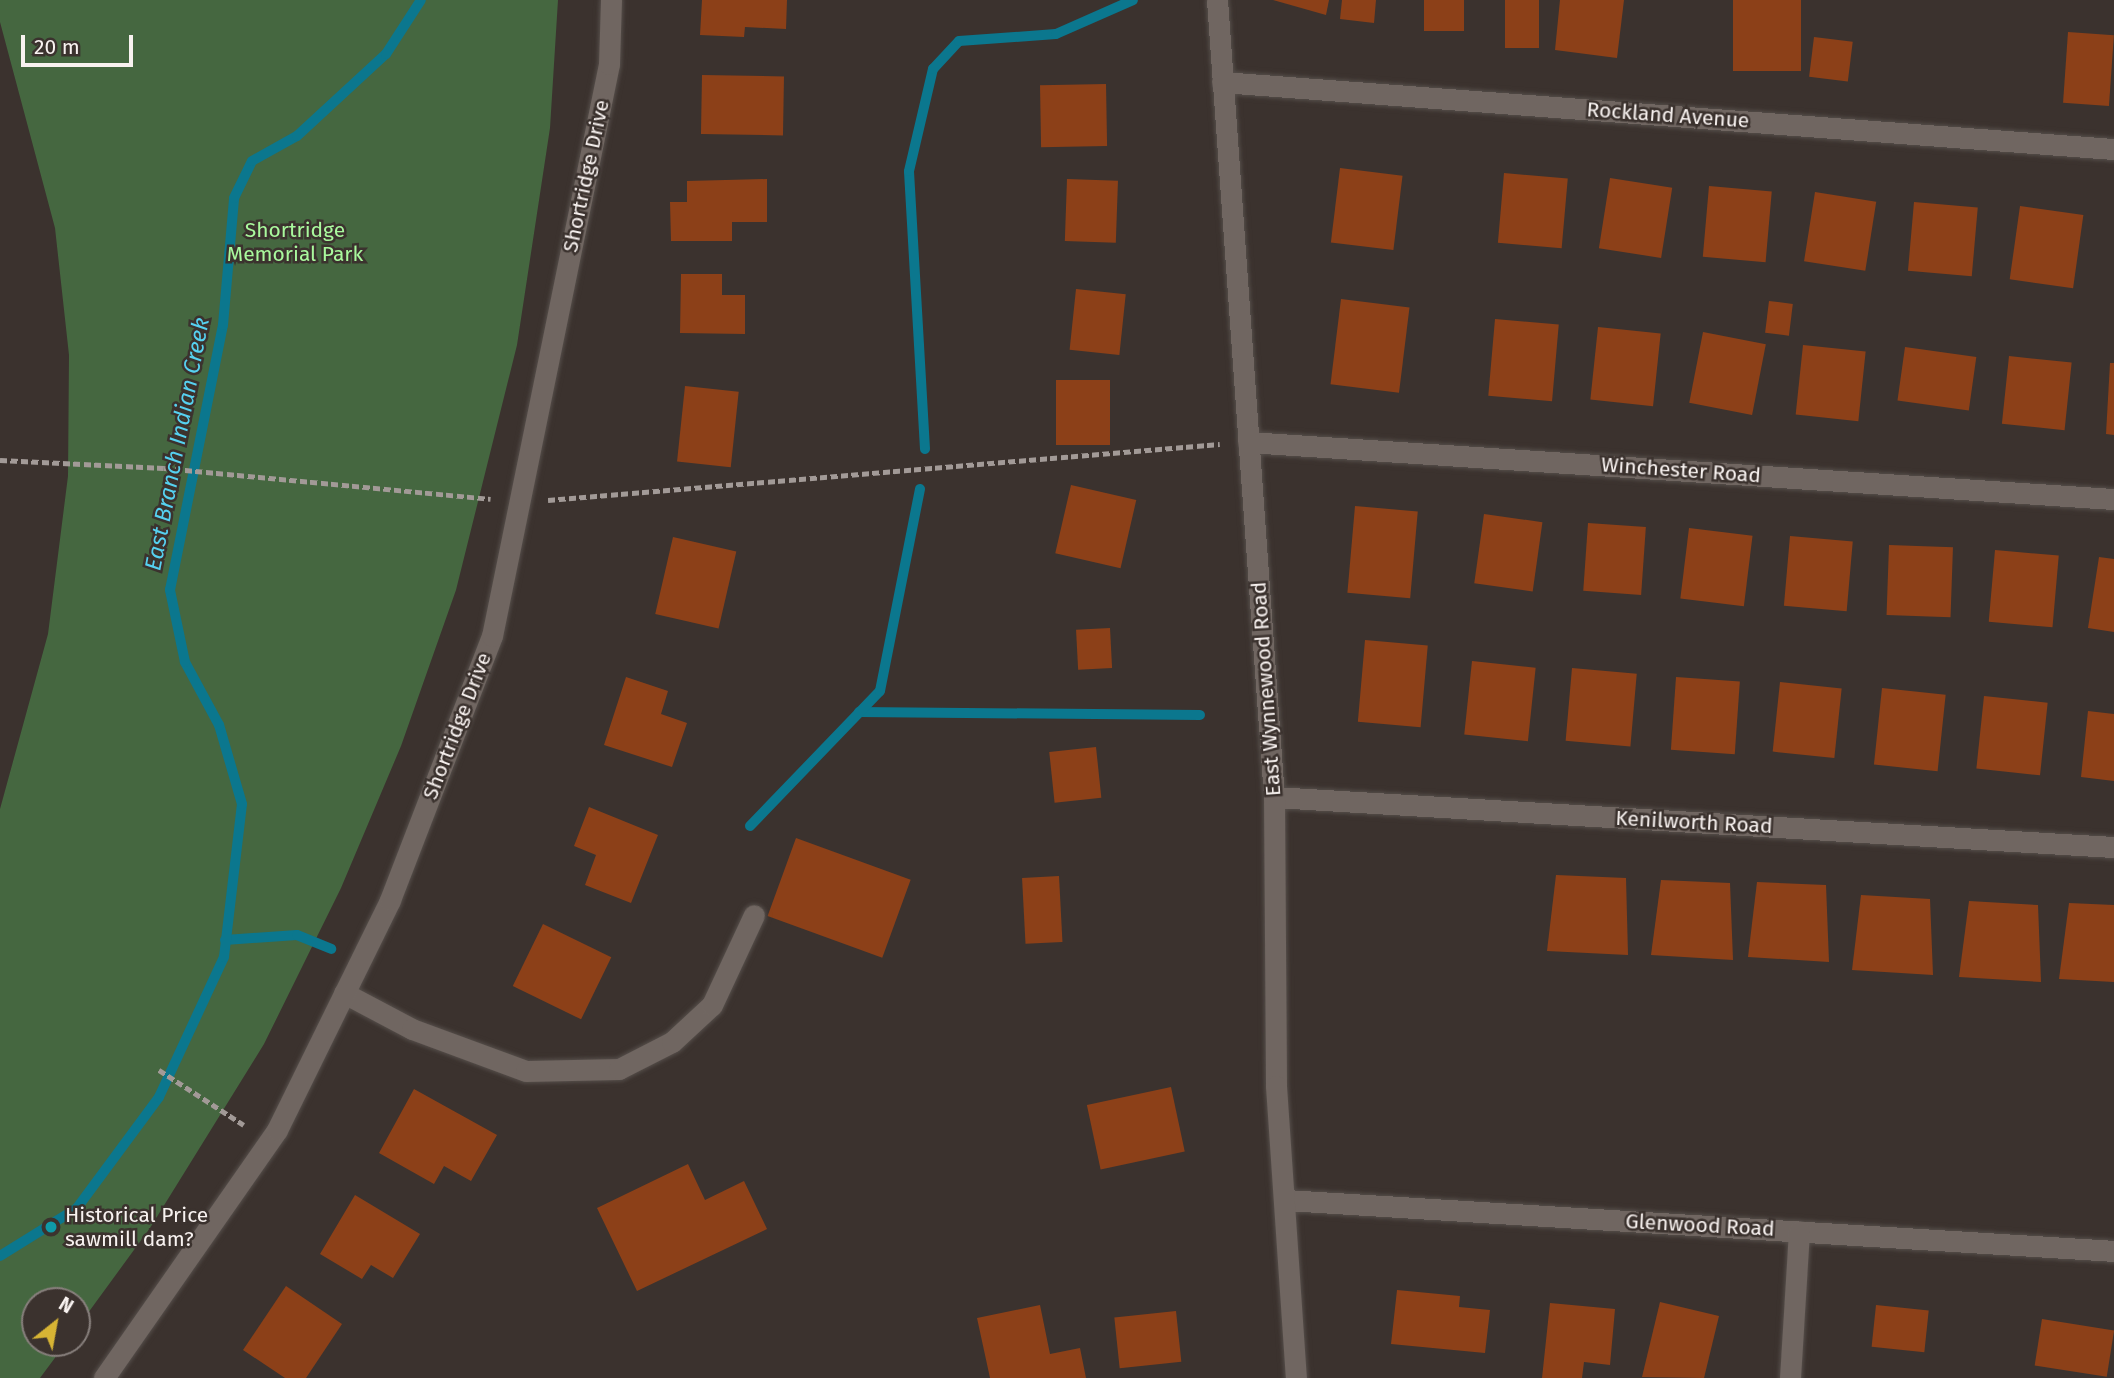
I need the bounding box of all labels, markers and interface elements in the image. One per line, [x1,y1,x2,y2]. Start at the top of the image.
scale bar [24,21,136,65]
text: 20 m [34,34,80,60]
street label: Rockland Avenue [1586,97,1750,133]
street label: Shortridge Drive [558,98,614,254]
park label: Shortridge Memorial Park [227,217,363,267]
water label: East Branch Indian Creek [139,315,215,573]
street label: Winchester Road [1600,452,1762,488]
street label: East Wynnewood Road [1246,581,1286,797]
street label: Shortridge Drive [417,649,497,803]
street label: Kenilworth Road [1615,805,1773,839]
place label: Historical Price sawmill dam? [65,1202,208,1252]
street label: Glenwood Road [1625,1209,1775,1241]
marker: Historical Price sawmill dam? [43,1219,59,1235]
north arrow [21,1287,91,1357]
text: N [55,1292,77,1318]

